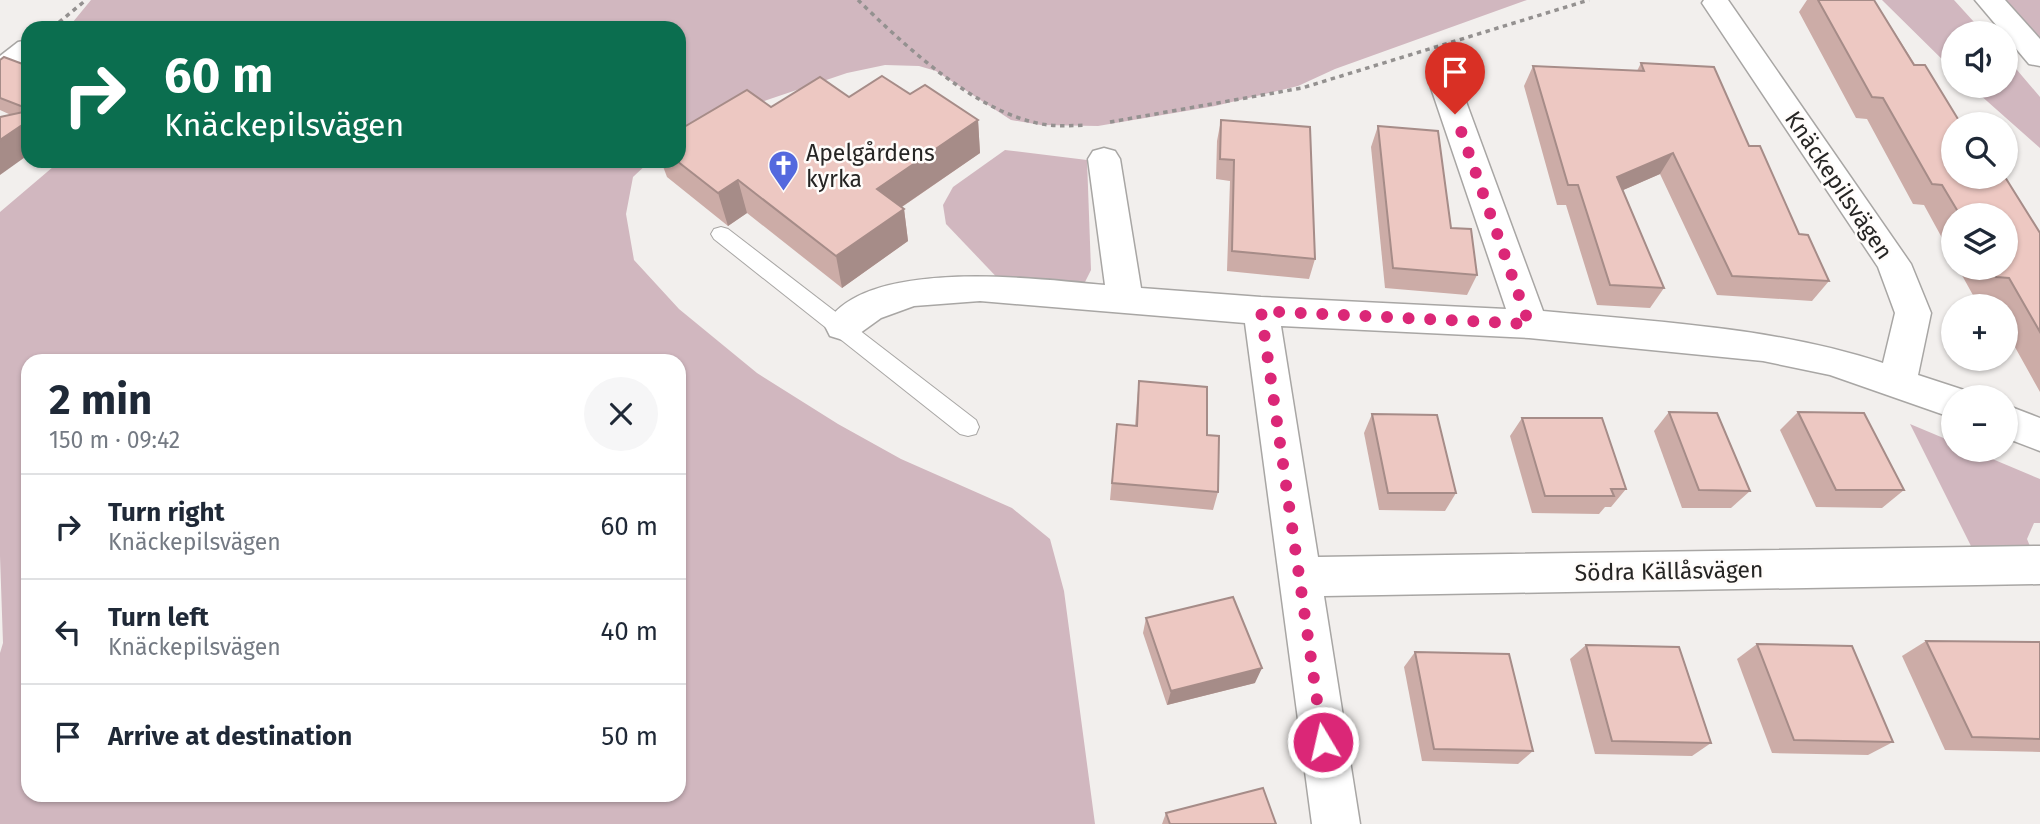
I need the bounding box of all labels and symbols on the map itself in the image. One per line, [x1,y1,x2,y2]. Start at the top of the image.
pin [1425,42,1485,114]
street label: Knäckepilsvägen [1779,106,1899,264]
place label: Apelgårdens kyrka [806,139,935,193]
church icon: Apelgårdens kyrka [766,149,800,193]
street label: Södra Källåsvägen [1574,555,1764,587]
position arrow [1286,705,1360,779]

